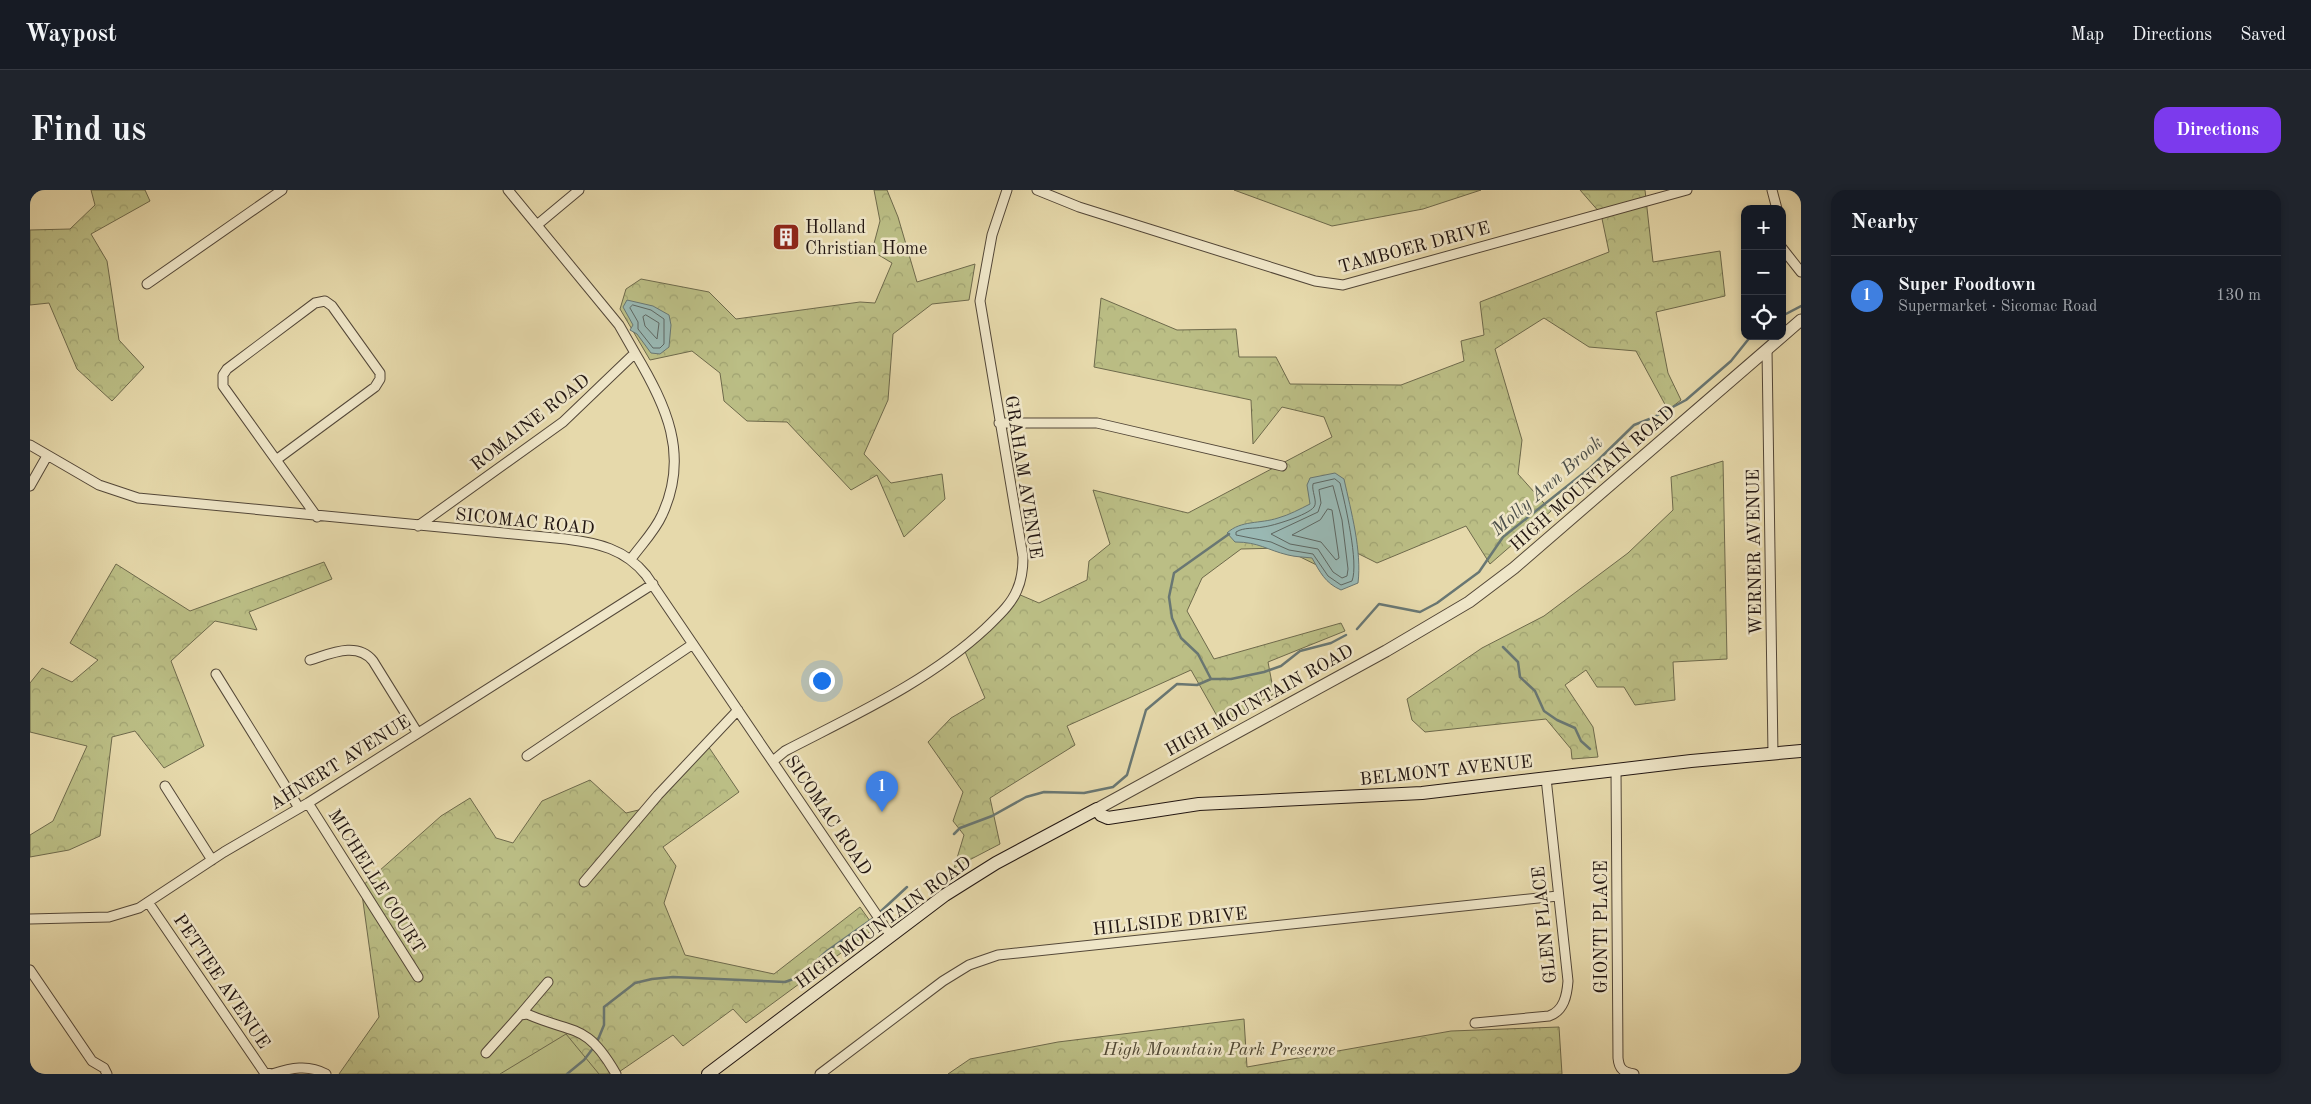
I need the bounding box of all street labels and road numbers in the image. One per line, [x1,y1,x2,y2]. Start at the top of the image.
street label: TAMBOER DRIVE [1337,219,1492,277]
street label: ROMAINE ROAD [468,371,593,474]
street label: GRAHAM AVENUE [1001,394,1045,560]
street label: HIGH MOUNTAIN ROAD [1507,402,1679,555]
street label: WERNER AVENUE [1745,469,1765,635]
street label: SICOMAC ROAD [454,506,596,538]
street label: HIGH MOUNTAIN ROAD [1162,642,1357,760]
street label: AHNERT AVENUE [267,712,414,814]
street label: SICOMAC ROAD [782,752,875,879]
street label: BELMONT AVENUE [1359,753,1533,789]
street label: MICHELLE COURT [324,806,428,957]
street label: HIGH MOUNTAIN ROAD [793,853,975,992]
street label: GIONTI PLACE [1593,860,1611,994]
street label: GLEN PLACE [1530,865,1560,985]
street label: HILLSIDE DRIVE [1092,905,1248,939]
street label: PETTEE AVENUE [170,911,273,1052]

